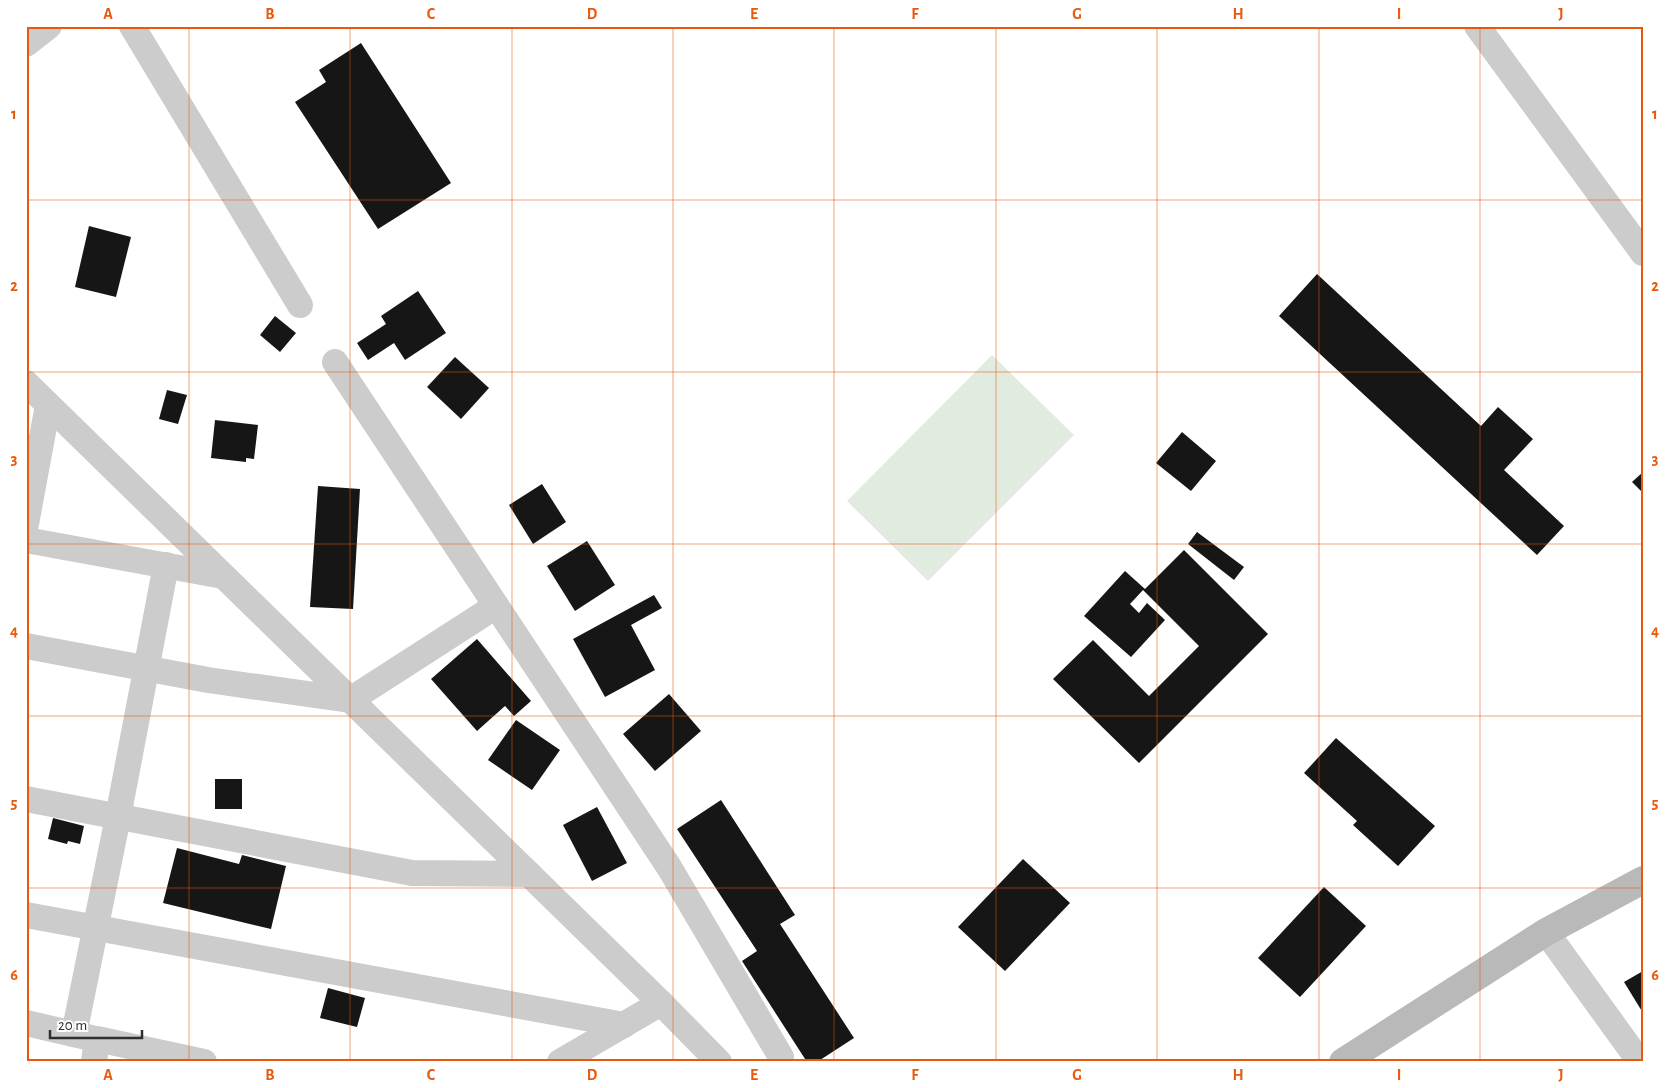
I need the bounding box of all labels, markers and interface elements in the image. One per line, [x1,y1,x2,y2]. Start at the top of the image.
text: A [103,6,113,22]
text: B [265,6,275,22]
text: C [427,6,436,22]
text: D [587,6,598,22]
text: E [750,6,758,22]
text: F [911,6,919,22]
text: G [1072,6,1082,22]
text: H [1232,6,1244,22]
text: I [1397,6,1401,22]
text: J [1558,6,1564,22]
text: 1 [11,106,17,122]
text: 1 [1652,106,1658,122]
text: 2 [10,278,18,294]
text: 2 [1651,278,1659,294]
text: 3 [11,451,18,467]
text: 3 [1652,451,1659,467]
text: 4 [10,623,18,639]
text: 4 [1651,623,1659,639]
text: 5 [11,795,18,811]
text: 5 [1652,795,1659,811]
text: 6 [10,967,18,983]
text: 6 [1651,967,1659,983]
scale bar [50,1008,142,1040]
text: 20 m [58,1018,87,1033]
text: A [103,1067,113,1083]
text: B [265,1067,275,1083]
text: C [427,1067,436,1083]
text: D [587,1067,598,1083]
text: E [750,1067,758,1083]
text: F [911,1067,919,1083]
text: G [1072,1067,1082,1083]
text: H [1232,1067,1244,1083]
text: I [1397,1067,1401,1083]
text: J [1558,1067,1564,1083]

